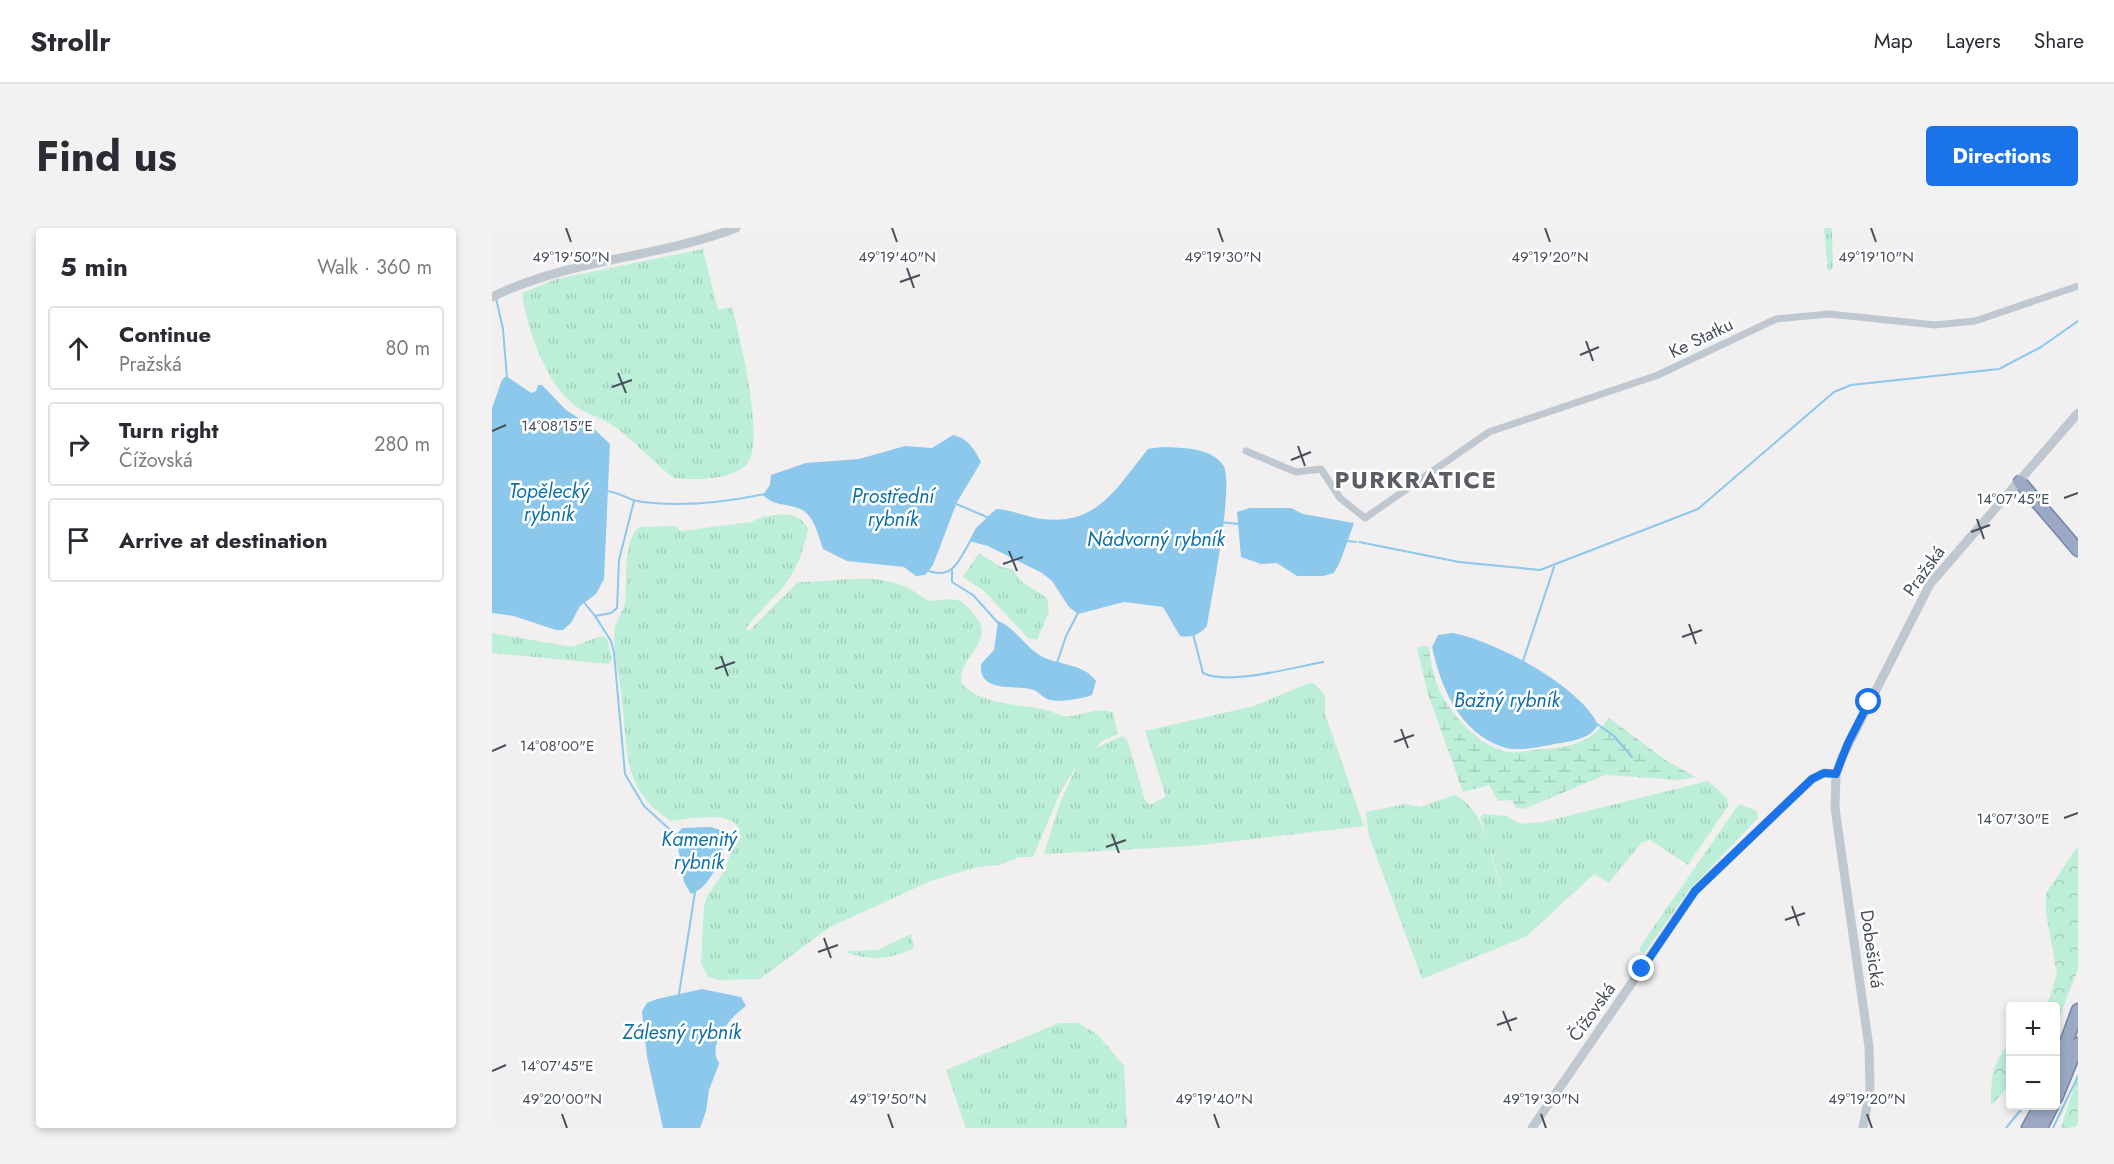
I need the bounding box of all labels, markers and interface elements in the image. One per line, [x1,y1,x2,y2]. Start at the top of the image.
text: Strollr [30,21,111,62]
text: Map [1874,26,1913,56]
text: Layers [1946,26,2001,56]
text: Share [2034,26,2084,56]
text: Find us [36,126,177,187]
button: Directions [1926,126,2078,186]
text: 49°19'50"N [532,246,610,268]
text: 49°19'40"N [858,246,936,268]
text: 49°19'30"N [1184,246,1262,268]
text: 49°19'20"N [1511,246,1589,268]
text: 49°19'10"N [1838,246,1914,268]
text: 5 min [60,248,128,286]
text: Walk · 360 m [317,253,432,282]
street label: Ke Statku [1664,311,1738,365]
text: Continue [119,318,211,350]
icon: ahead [62,332,95,365]
text: 80 m [385,334,430,363]
text: Pražská [119,350,182,379]
text: Turn right [119,414,219,446]
text: 14°08'15"E [521,415,593,437]
icon: right [62,428,95,461]
text: 280 m [374,430,430,459]
text: Čížovská [119,446,193,475]
district label: PURKRATICE [1334,462,1498,497]
water label: Topělecký rybník [509,477,590,529]
water label: Prostřední rybník [852,482,937,534]
text: 14°07'45"E [1976,488,2050,510]
icon: arrive [62,524,95,557]
text: Arrive at destination [119,524,328,556]
water label: Nádvorný rybník [1087,525,1226,554]
street label: Pražská [1897,540,1951,602]
water label: Bažný rybník [1454,686,1561,715]
route start [1855,688,1881,714]
text: 14°08'00"E [520,735,594,757]
text: 14°07'30"E [1976,808,2050,830]
water label: Kamenitý rybník [661,825,738,877]
street label: Dobešická [1854,908,1890,990]
route end [1628,955,1654,981]
street label: Čížovská [1562,977,1622,1047]
map controls [2006,1002,2060,1110]
button: + [2006,1002,2060,1056]
water label: Zálesný rybník [621,1018,743,1047]
text: 14°07'45"E [520,1055,594,1077]
button: − [2006,1056,2060,1110]
text: 49°20'00"N [522,1088,602,1110]
text: 49°19'50"N [849,1088,927,1110]
text: 49°19'40"N [1175,1088,1253,1110]
text: 49°19'30"N [1502,1088,1580,1110]
text: 49°19'20"N [1828,1088,1906,1110]

